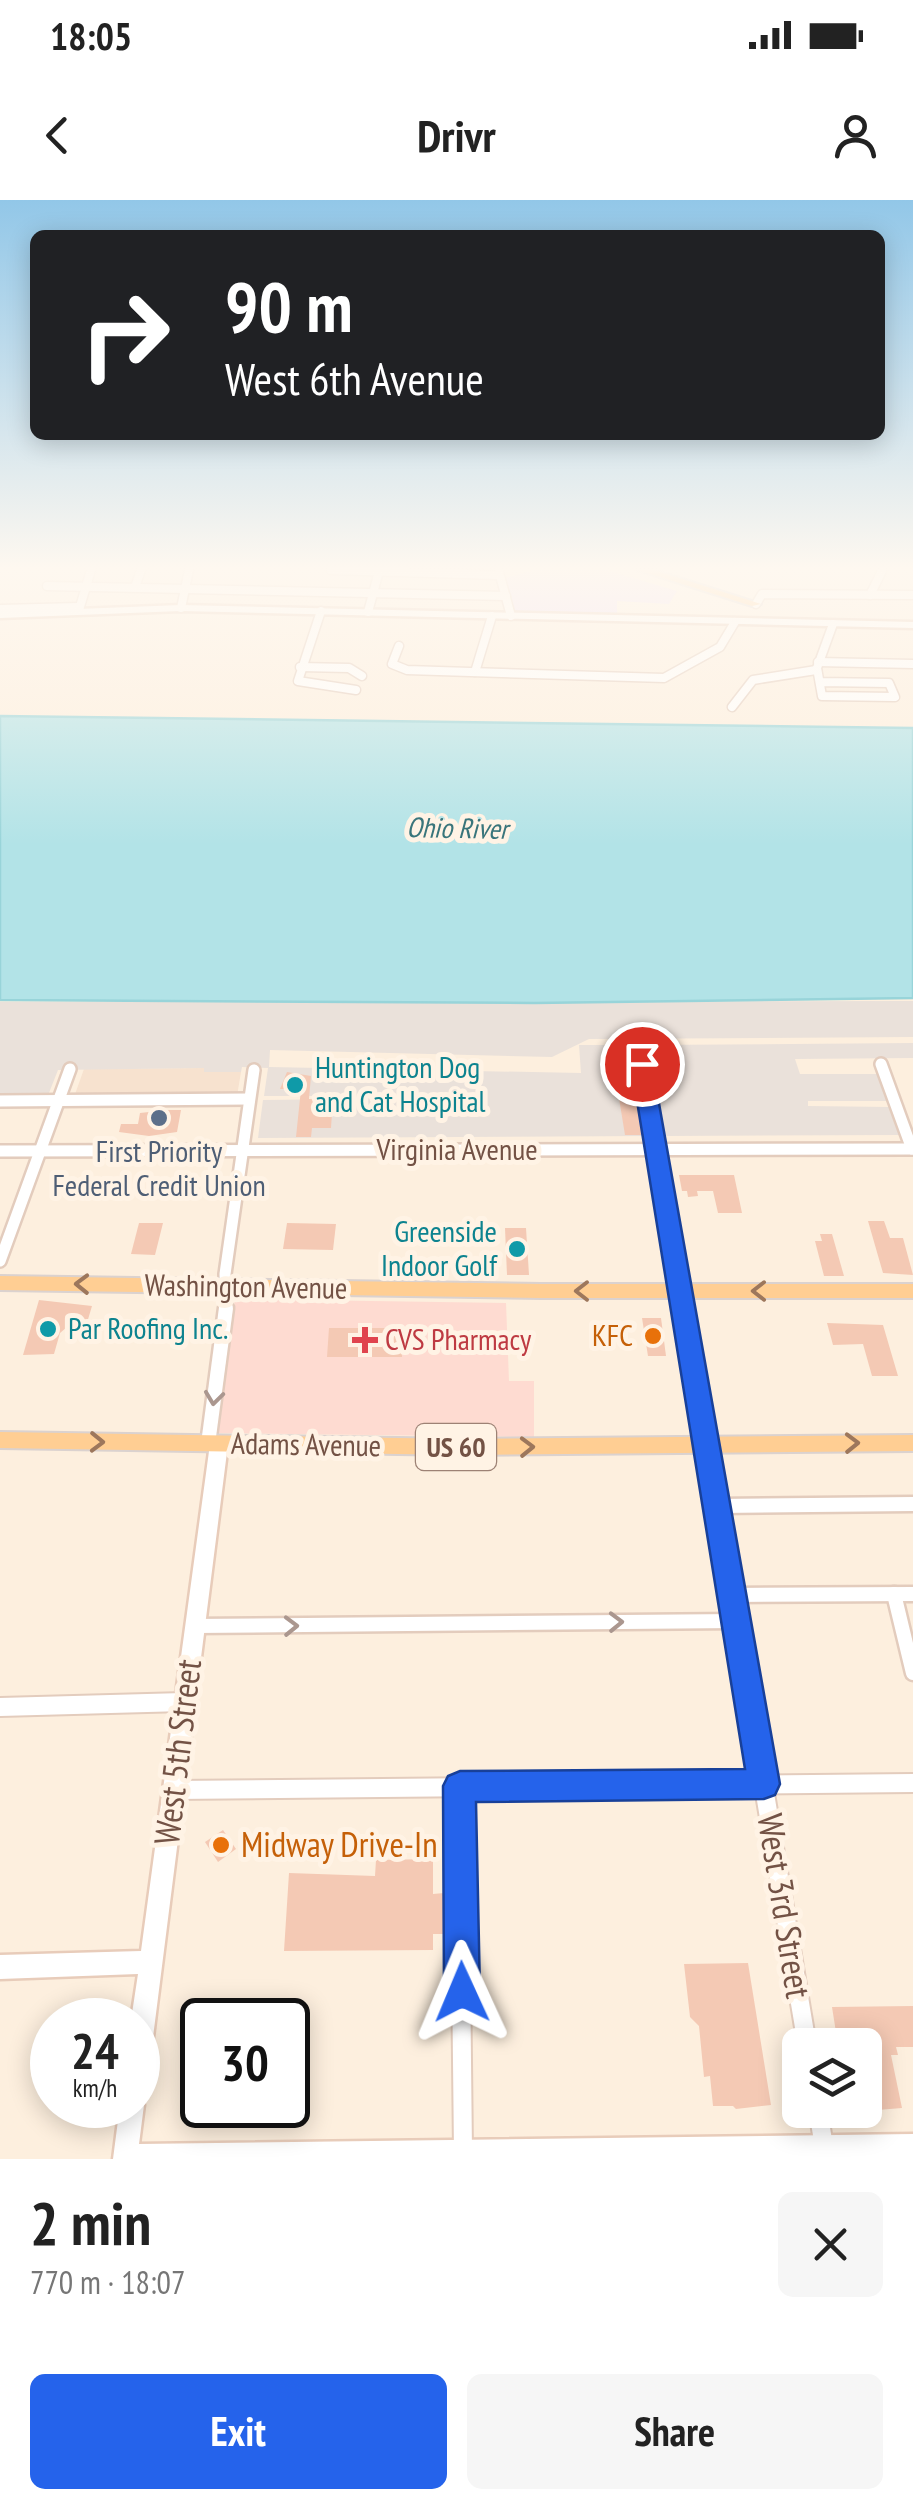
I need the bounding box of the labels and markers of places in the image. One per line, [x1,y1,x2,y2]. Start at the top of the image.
pin [600,1022,685,1107]
place label: Huntington Dog and Cat Hospital [315,1047,485,1120]
marker: Huntington Dog and Cat Hospital [284,1074,306,1096]
marker: First Priority Federal Credit Union [148,1107,170,1129]
place label: First Priority Federal Credit Union [52,1131,266,1204]
place label: Greenside Indoor Golf [381,1211,498,1284]
marker: Greenside Indoor Golf [506,1238,528,1260]
place label: Par Roofing Inc. [68,1308,228,1347]
place label: KFC [592,1315,633,1354]
marker: Par Roofing Inc. [37,1318,59,1340]
place label: CVS Pharmacy [385,1319,532,1358]
marker: KFC [642,1325,664,1347]
marker: CVS Pharmacy [354,1329,376,1351]
place label: Midway Drive-In [241,1821,438,1867]
marker: Midway Drive-In [210,1834,232,1856]

